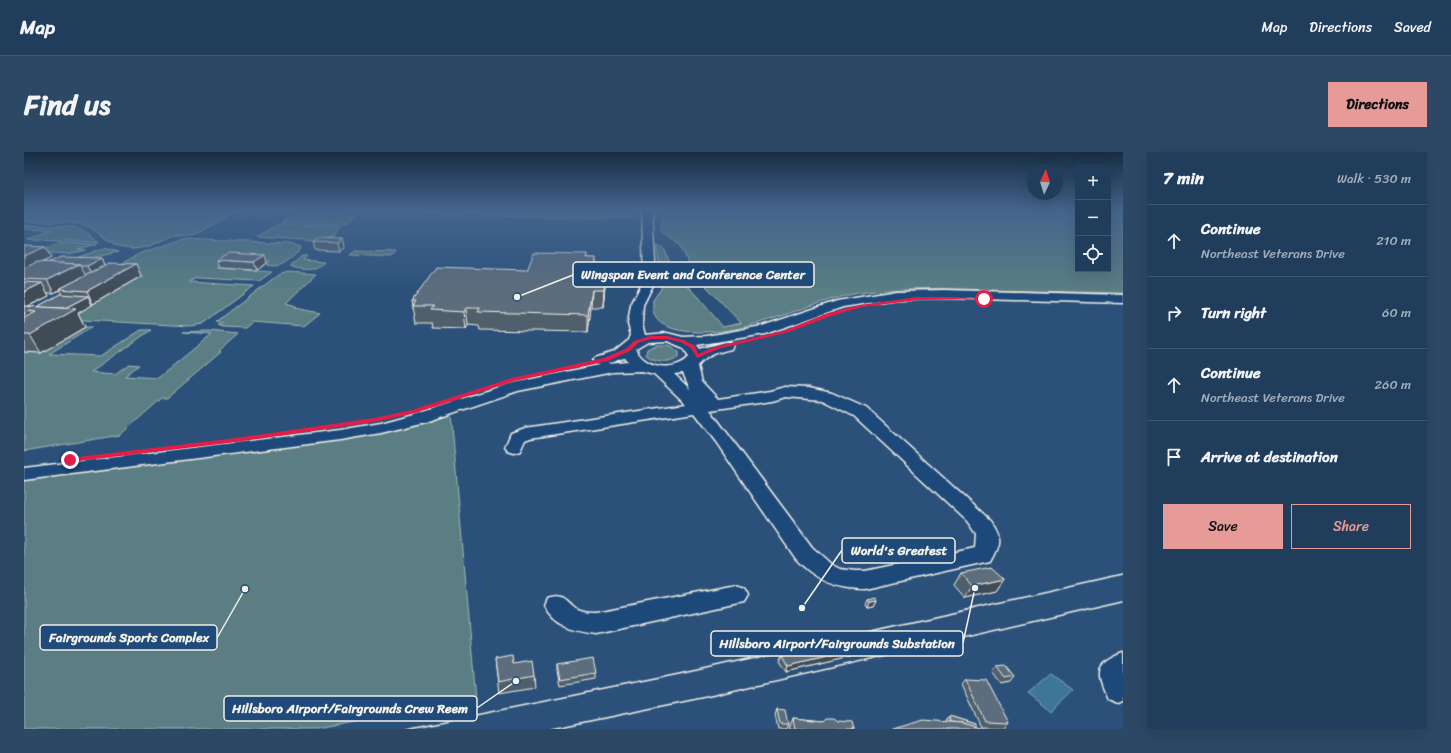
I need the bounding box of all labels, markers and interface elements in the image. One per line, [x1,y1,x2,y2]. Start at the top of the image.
text: Map [20,11,55,44]
text: Map [1261,15,1287,40]
text: Directions [1309,15,1372,40]
text: Saved [1394,15,1431,40]
text: Find us [24,80,111,129]
button: Directions [1328,82,1427,127]
text: 7 min [1163,163,1204,193]
north arrow [1027,164,1063,200]
map controls [1075,164,1111,272]
button: + [1075,164,1111,200]
text: Walk · 530 m [1337,167,1411,190]
button: − [1075,200,1111,236]
text: Continue [1201,216,1261,242]
text: 210 m [1376,229,1411,252]
icon: ahead [1163,230,1185,252]
button: locate [1075,236,1111,272]
text: Northeast Veterans Drive [1201,242,1345,265]
callout: Wingspan Event and Conference Center [573,262,814,287]
text: Wingspan Event and Conference Center [581,263,807,286]
route start [975,290,993,308]
text: Turn right [1201,300,1266,326]
text: 60 m [1382,301,1411,324]
icon: right [1163,302,1185,324]
text: Continue [1201,360,1261,386]
text: 260 m [1375,373,1411,396]
icon: ahead [1163,374,1185,396]
text: Northeast Veterans Drive [1201,386,1345,409]
text: Arrive at destination [1201,444,1338,470]
icon: arrive [1163,446,1185,468]
route end [61,451,79,469]
button: Save [1163,504,1283,549]
button: Share [1291,504,1411,549]
callout: World's Greatest [842,538,955,563]
text: World's Greatest [851,539,948,562]
callout: Fairgrounds Sports Complex [40,625,217,650]
text: Fairgrounds Sports Complex [48,626,209,649]
callout: Hillsboro Airport/Fairgrounds Substation [711,631,963,656]
text: Hillsboro Airport/Fairgrounds Substation [718,632,956,655]
callout: Hillsboro Airport/Fairgrounds Crew Reem [224,696,477,721]
text: Hillsboro Airport/Fairgrounds Crew Reem [231,697,468,720]

